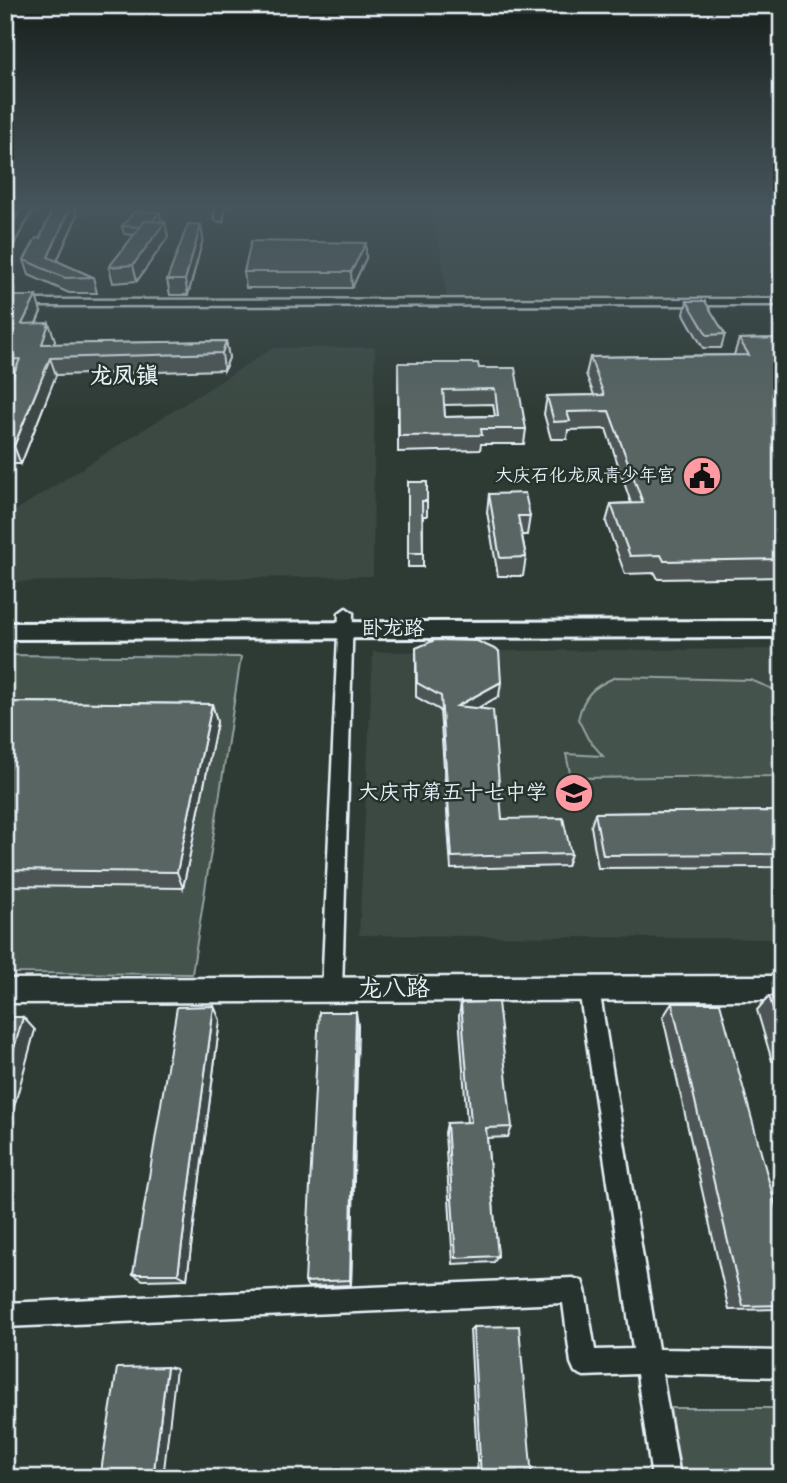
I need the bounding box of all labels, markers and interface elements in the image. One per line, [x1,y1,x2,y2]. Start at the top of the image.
district label: 龙凤镇 [90,362,159,392]
public building icon: 大庆石化龙凤青少年宫 [681,455,723,497]
place label: 大庆石化龙凤青少年宫 [495,464,675,488]
street label: 卧龙路 [362,615,425,643]
school or university icon: 大庆市第五十七中学 [553,772,595,814]
place label: 大庆市第五十七中学 [358,779,547,807]
street label: 龙八路 [358,974,430,1005]

